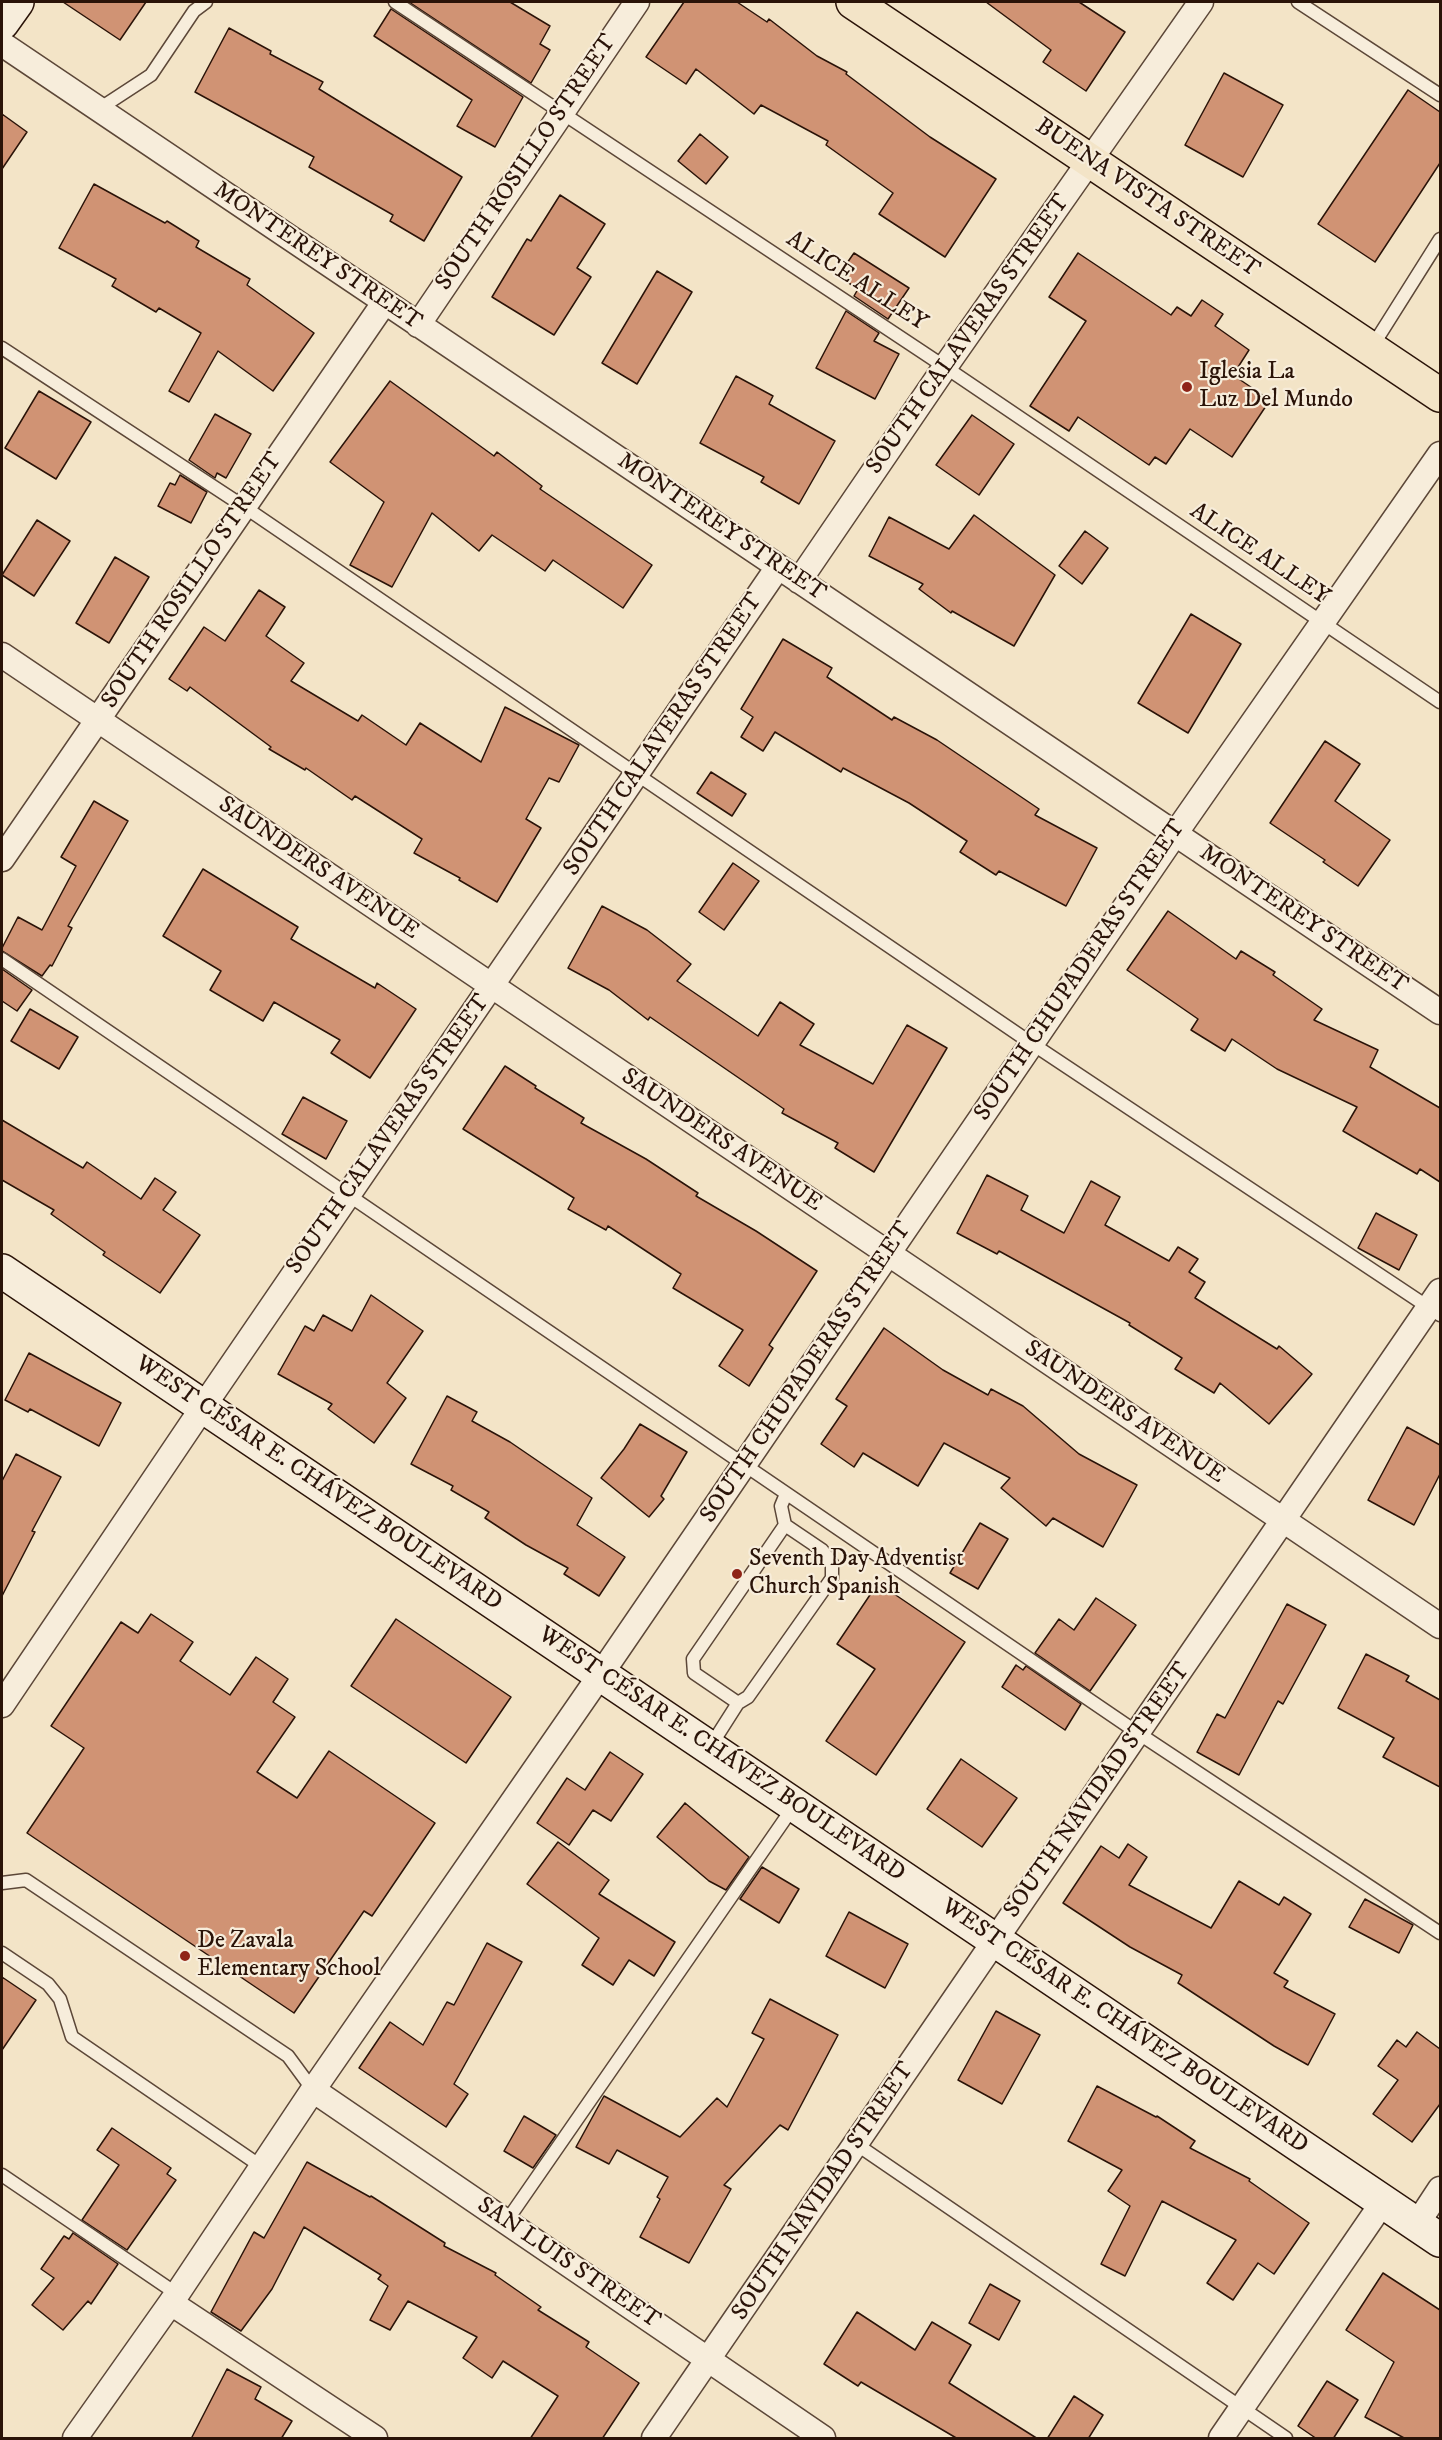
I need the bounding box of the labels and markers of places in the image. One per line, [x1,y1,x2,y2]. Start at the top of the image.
place label: Iglesia La Luz Del Mundo [1199,359,1353,415]
marker: Iglesia La Luz Del Mundo [1180,380,1194,394]
place label: Seventh Day Adventist Church Spanish [749,1546,964,1602]
marker: Seventh Day Adventist Church Spanish [730,1567,744,1581]
place label: De Zavala Elementary School [197,1928,381,1984]
marker: De Zavala Elementary School [178,1949,192,1963]

